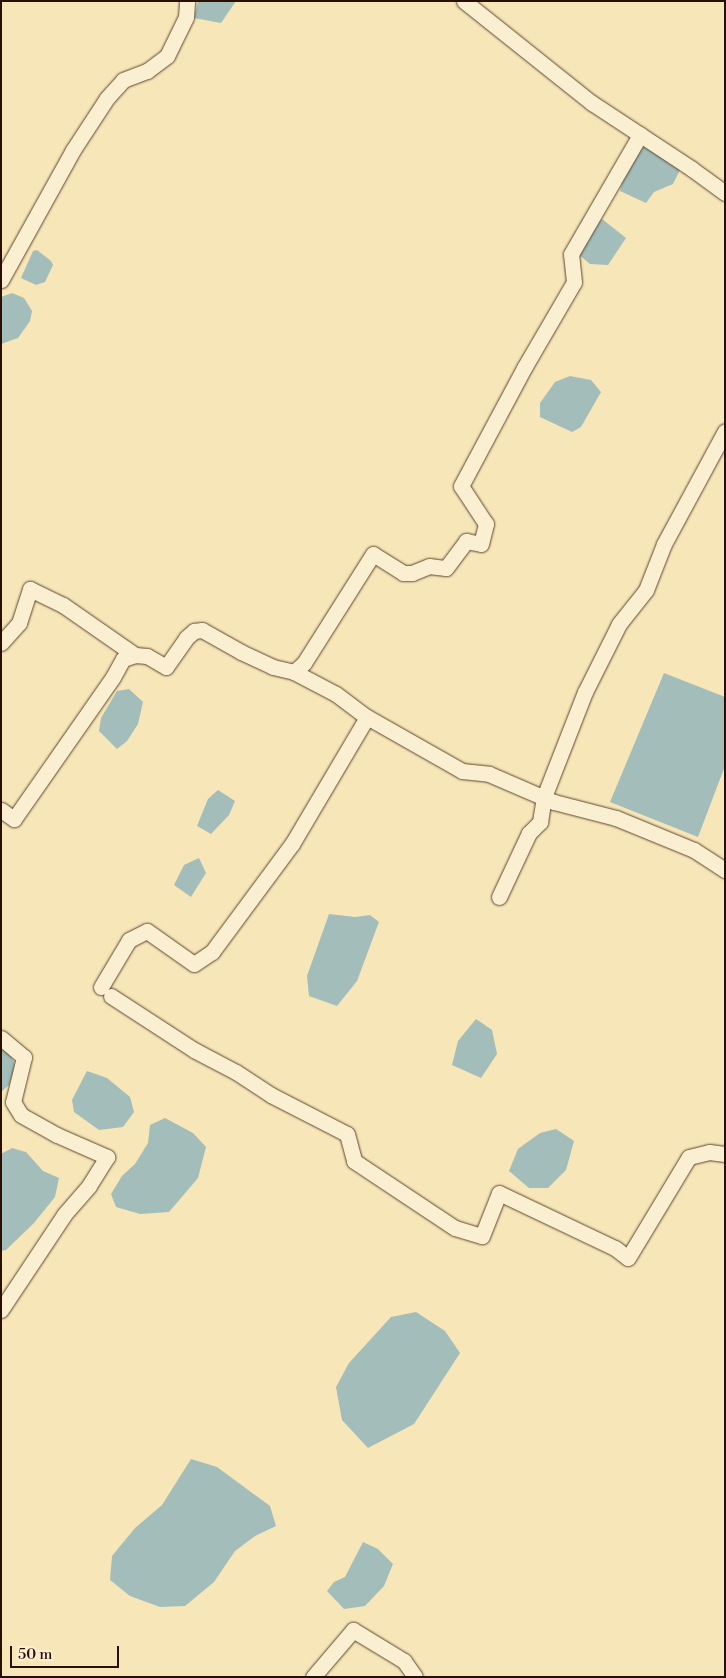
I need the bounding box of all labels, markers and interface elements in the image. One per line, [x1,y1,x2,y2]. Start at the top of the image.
scale bar [12,1636,121,1668]
text: 50 m [18,1645,52,1664]

